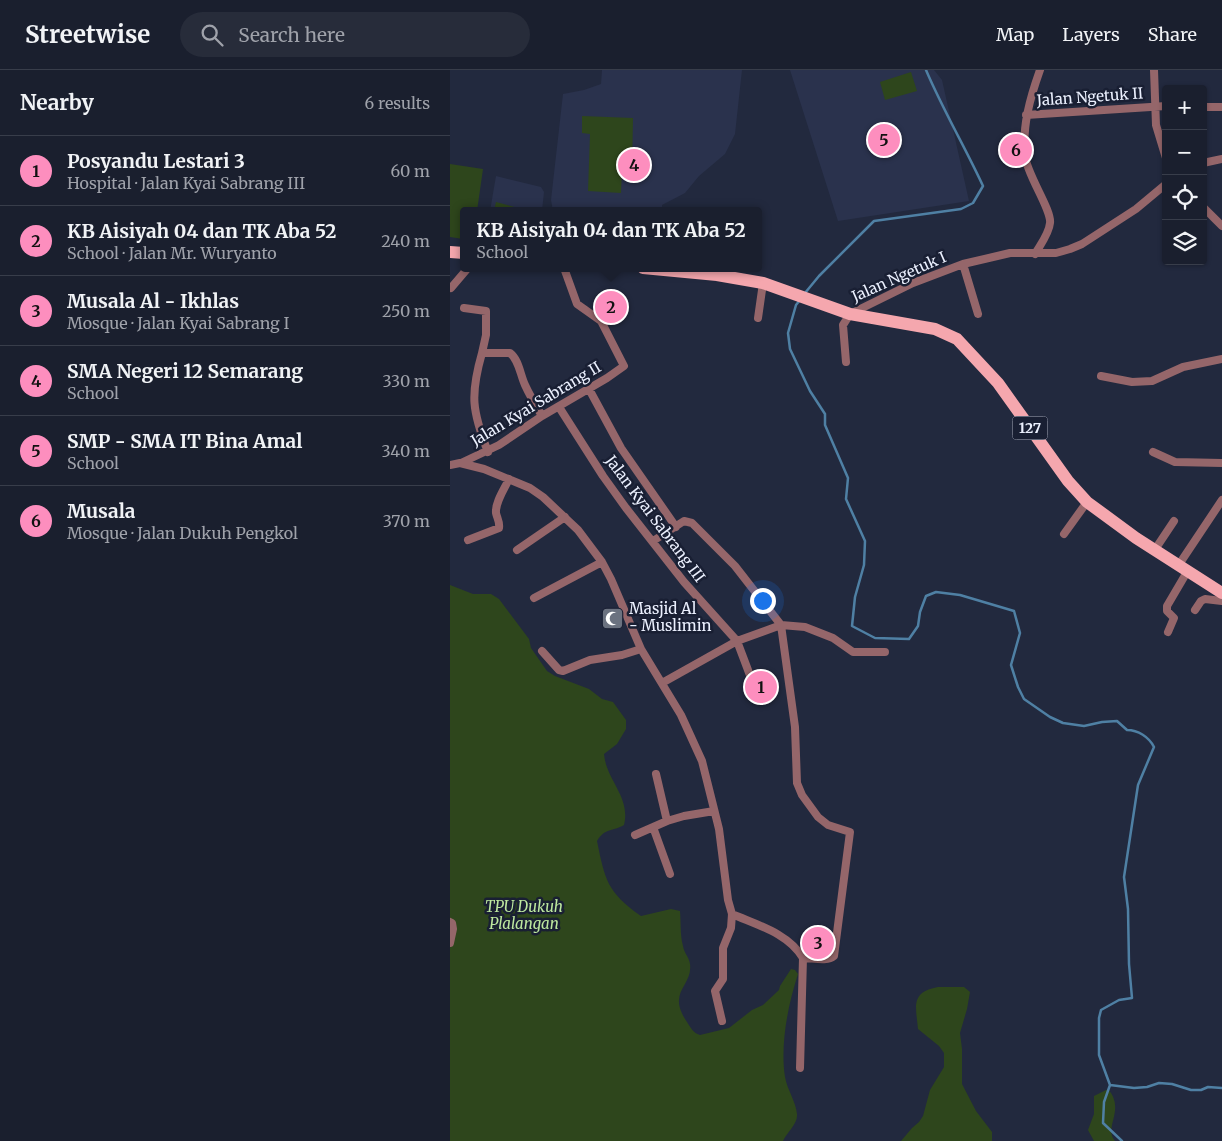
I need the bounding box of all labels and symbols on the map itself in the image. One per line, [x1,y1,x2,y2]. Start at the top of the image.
street label: Jalan Ngetuk II [1035,83,1144,110]
pin: 5 [868,121,900,159]
pin: 6 [1000,131,1032,169]
pin: 4 [618,146,650,184]
street label: Jalan Ngetuk I [848,247,949,306]
pin: 2 [595,288,627,326]
street label: Jalan Kyai Sabrang II [466,357,604,450]
road number: 127 [1012,416,1048,439]
street label: Jalan Kyai Sabrang III [601,451,709,586]
your location [750,588,776,614]
place label: Masjid Al - Muslimin [629,599,712,635]
mosque icon: Masjid Al - Muslimin [601,606,625,630]
pin: 1 [745,668,777,706]
park label: TPU Dukuh Plalangan [485,897,563,933]
pin: 3 [802,924,834,962]

